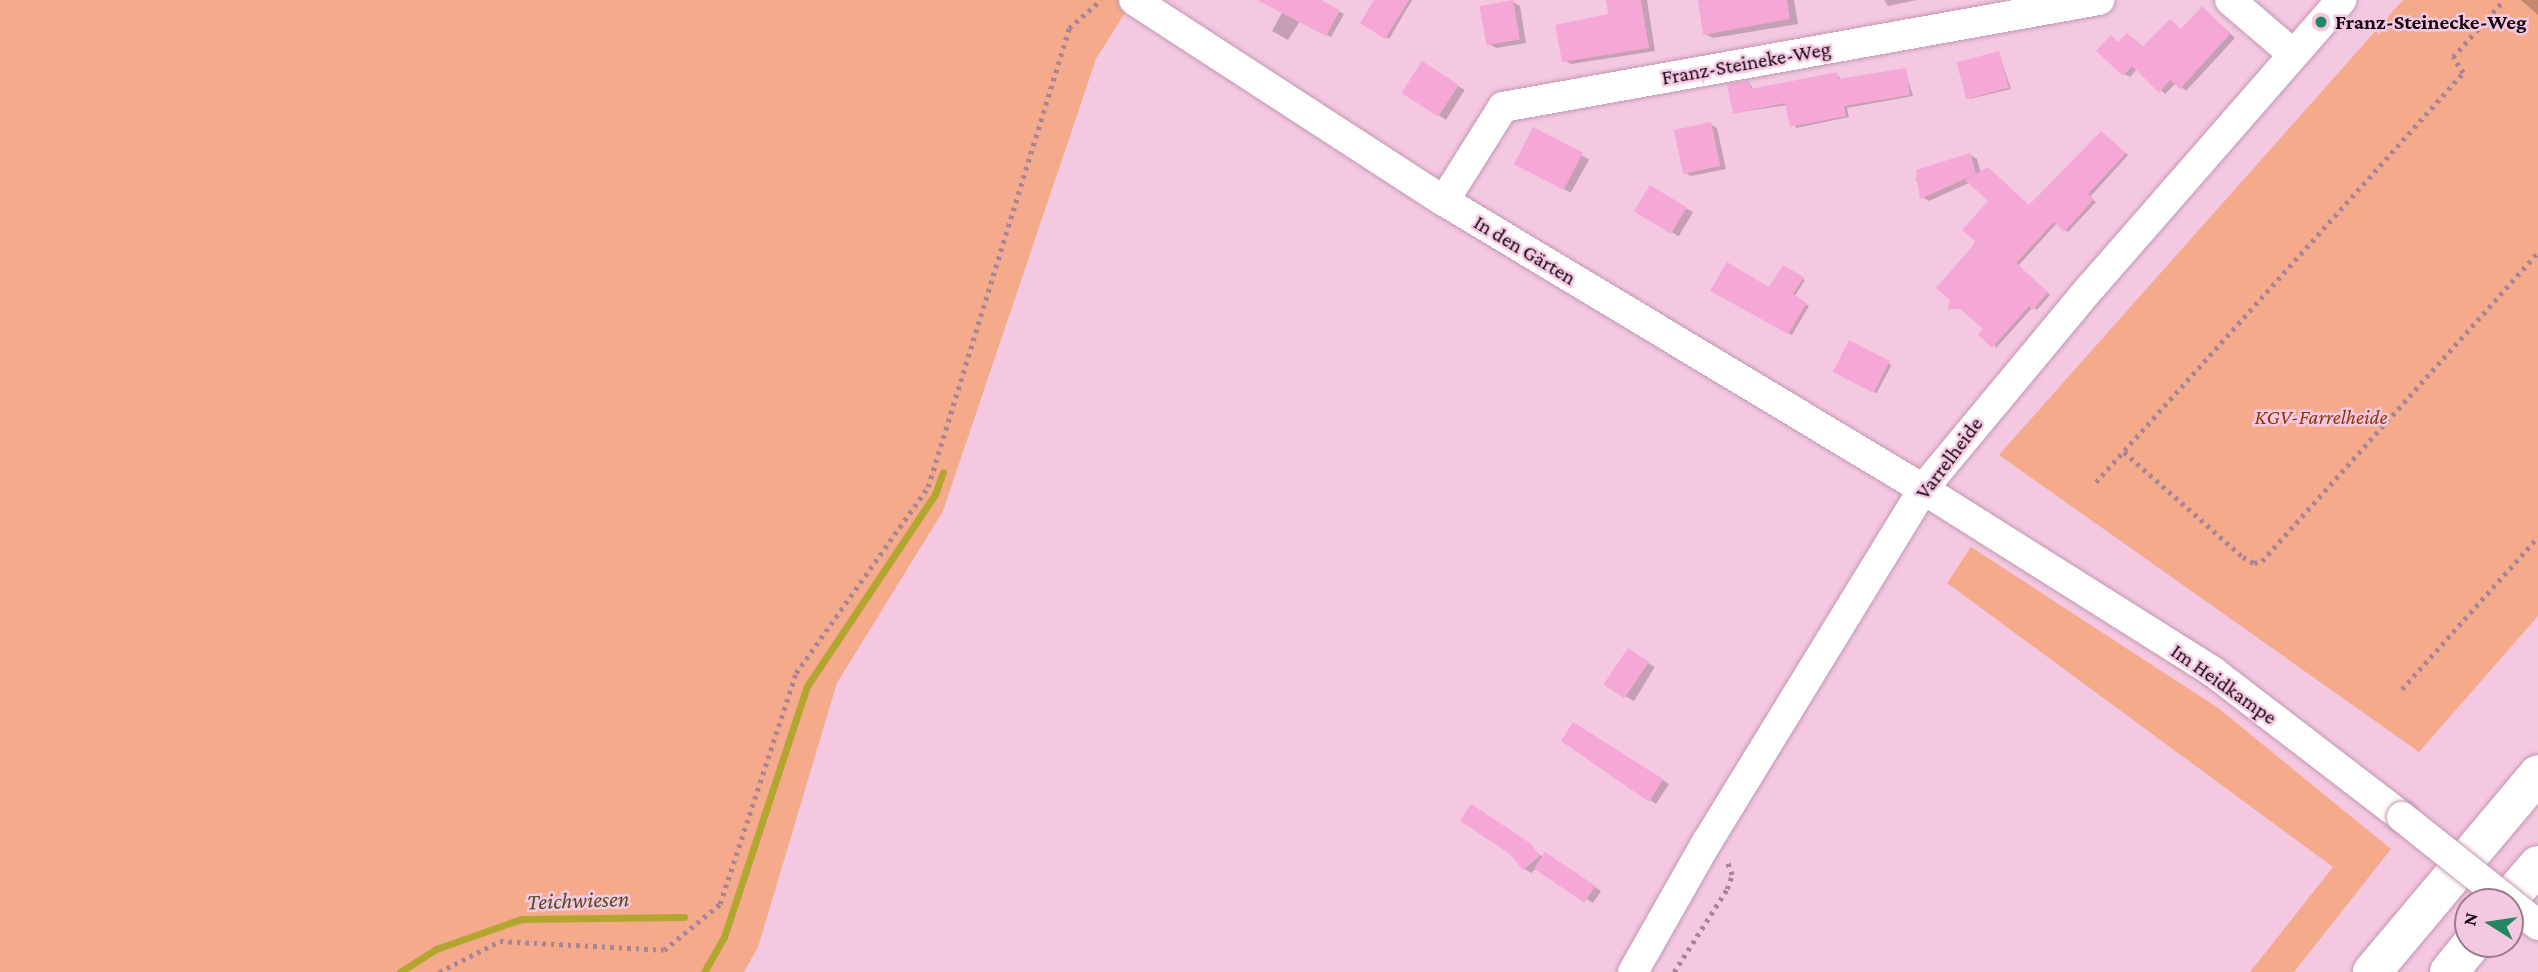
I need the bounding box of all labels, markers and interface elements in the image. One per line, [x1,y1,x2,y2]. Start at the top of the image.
place label: Franz-Steinecke-Weg [2335,9,2527,35]
marker: Franz-Steinecke-Weg [2313,14,2329,30]
street label: Franz-Steineke-Weg [1660,36,1832,90]
street label: In den Gärten [1469,210,1581,290]
park label: KGV-Farrelheide [2255,404,2387,430]
street label: Varrelheide [1910,412,1988,504]
street label: Im Heidkampe [2166,638,2282,730]
water label: Teichwiesen [526,884,630,916]
north arrow [2454,888,2524,958]
text: N [2458,910,2482,927]

